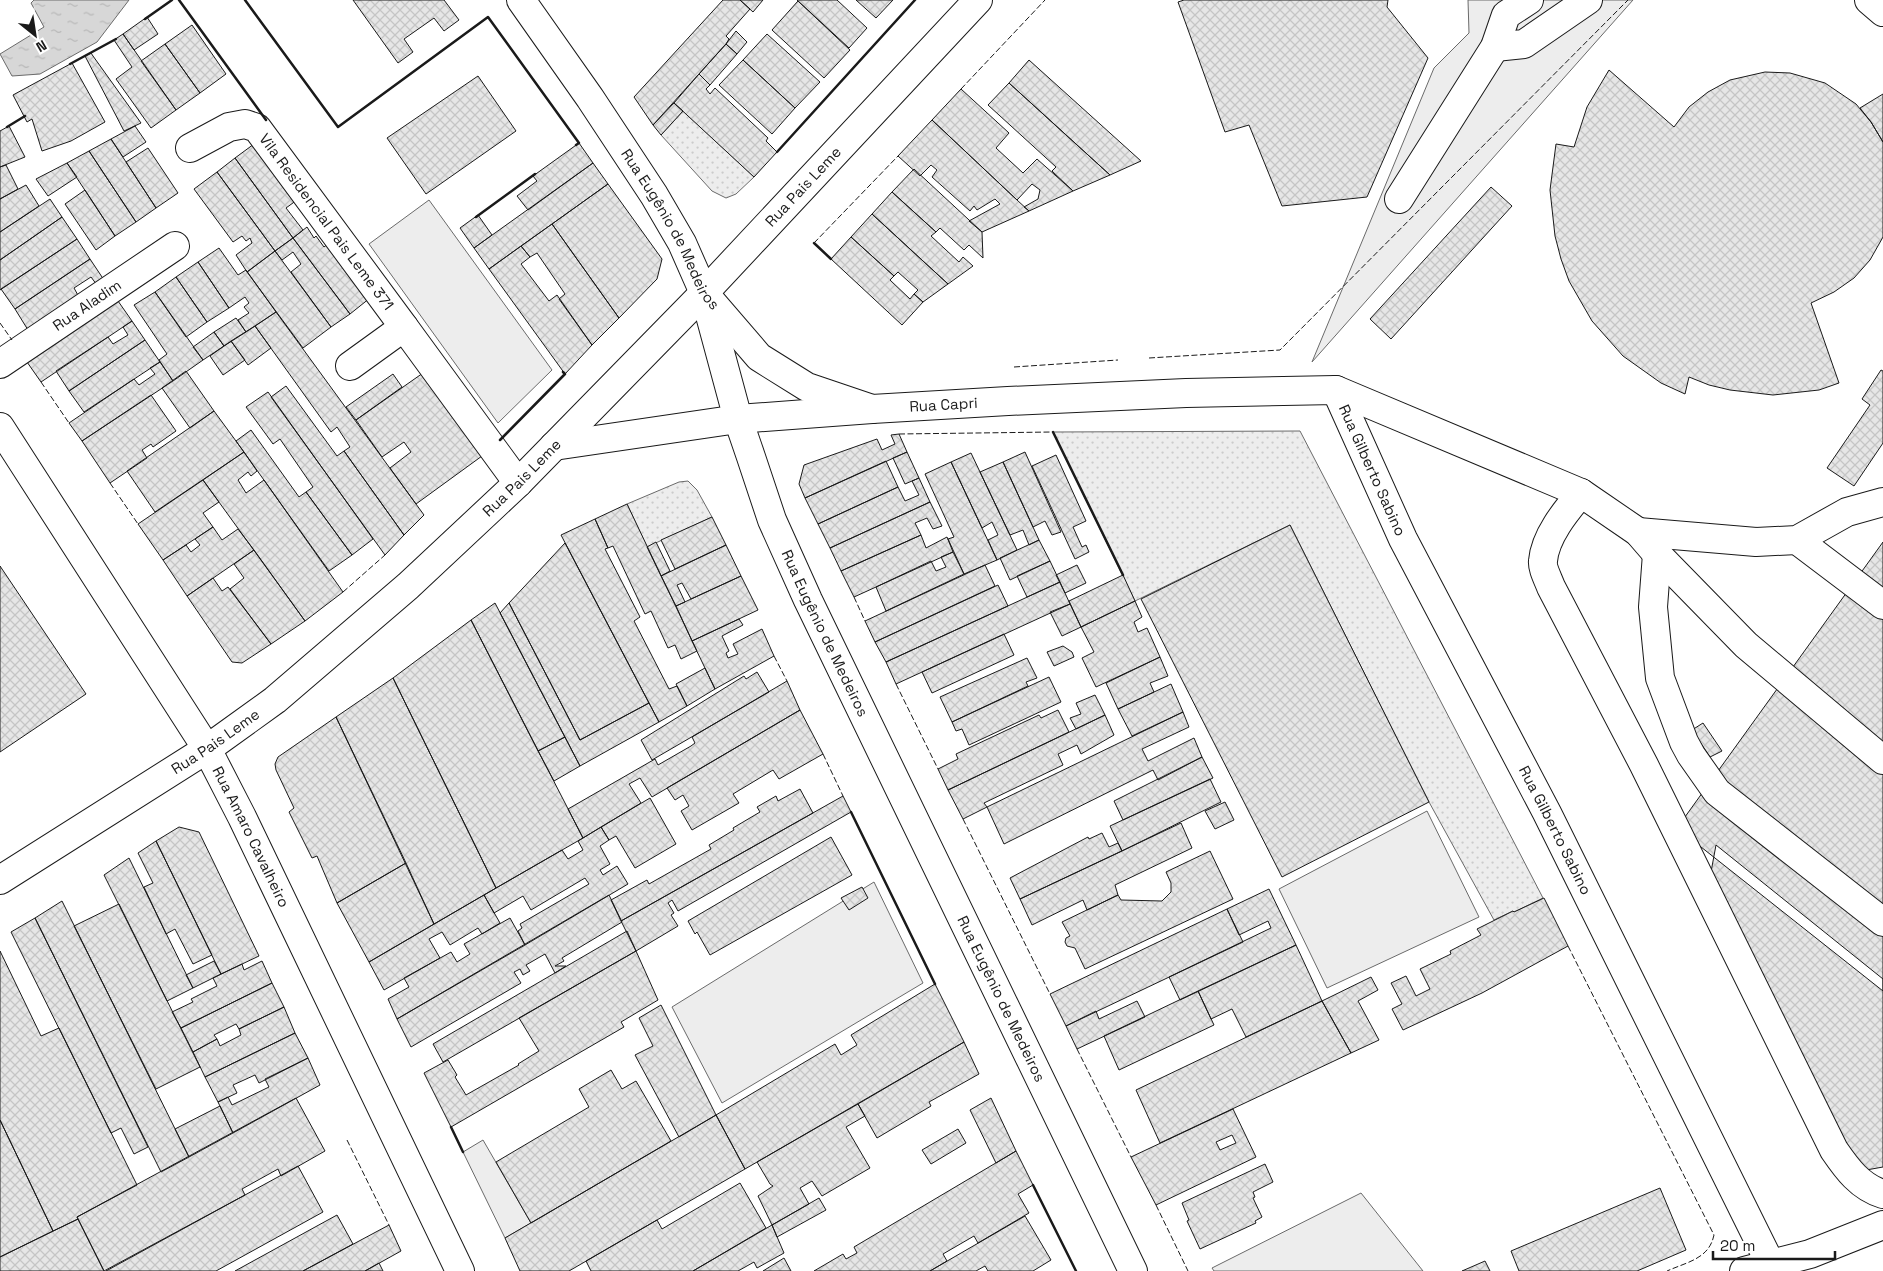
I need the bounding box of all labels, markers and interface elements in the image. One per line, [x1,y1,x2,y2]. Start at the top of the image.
north arrow [10,10,60,60]
text: N [33,36,50,56]
street label: Vila Residencial Pais Leme 371 [255,130,398,314]
street label: Rua Pais Leme [761,142,845,230]
street label: Rua Eugênio de Medeiros [617,145,724,313]
street label: Rua Aladim [49,275,125,335]
street label: Rua Capri [909,393,978,416]
street label: Rua Gilberto Sabino [1335,401,1410,539]
street label: Rua Pais Leme [478,435,565,520]
street label: Rua Eugênio de Medeiros [778,547,873,720]
street label: Rua Pais Leme [167,704,263,778]
street label: Rua Gilberto Sabino [1515,762,1596,898]
street label: Rua Amaro Cavalheiro [208,763,294,910]
street label: Rua Eugênio de Medeiros [953,912,1050,1085]
scale bar [1713,1228,1836,1260]
text: 20 m [1720,1236,1755,1255]

